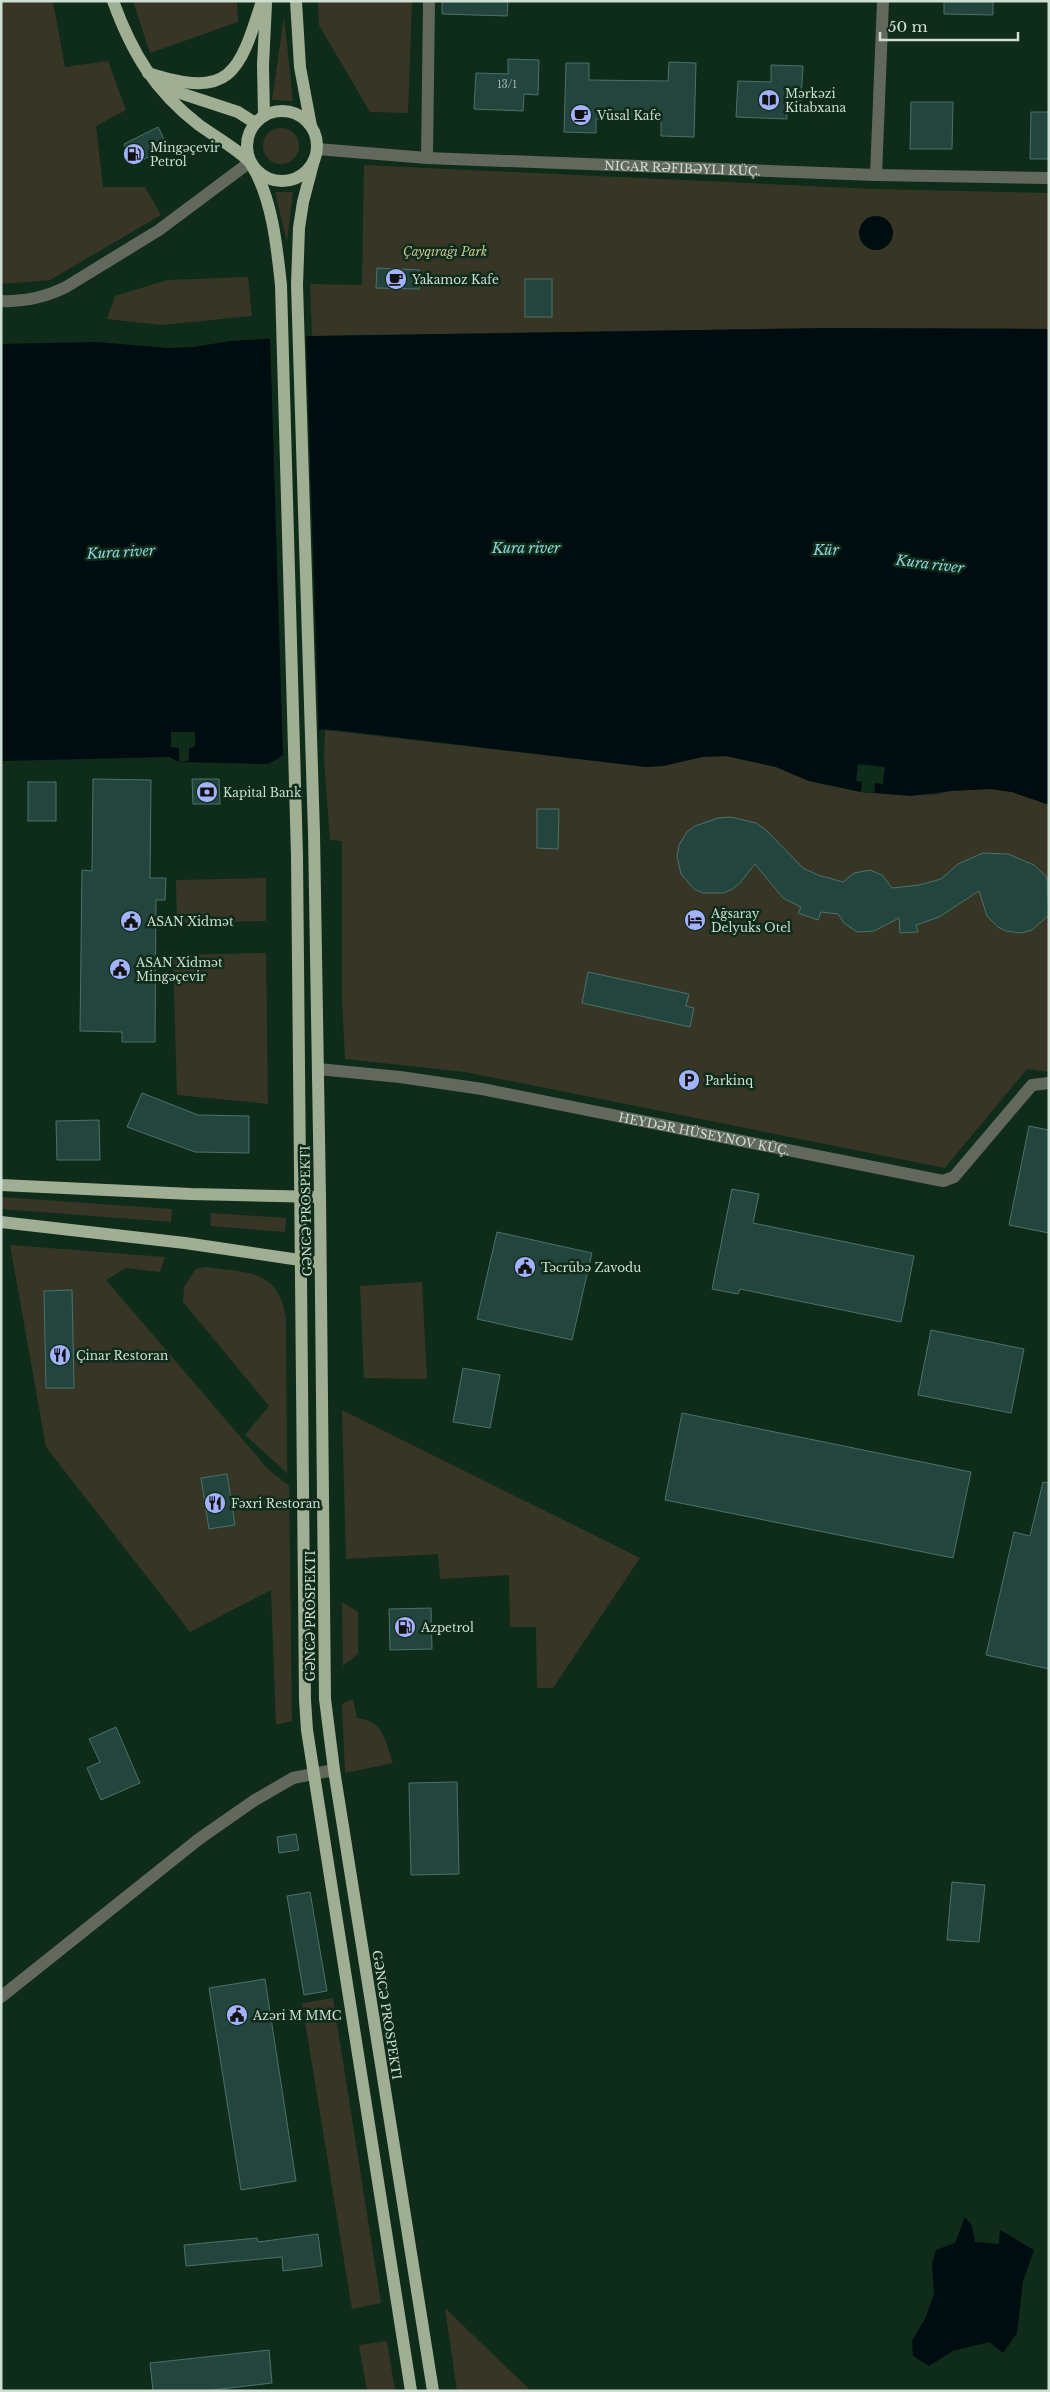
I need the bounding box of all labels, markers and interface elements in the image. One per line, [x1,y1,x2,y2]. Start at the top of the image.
scale bar [880,10,1018,42]
text: 50 m [888,17,928,36]
house number: 13/1 [497,78,517,91]
place label: Mərkəzi Kitabxana [785,86,846,115]
library icon: Mərkəzi Kitabxana [757,88,781,112]
cafe icon: Vüsal Kafe [569,103,593,127]
place label: Vüsal Kafe [596,108,661,123]
place label: Mingəçevir Petrol [150,140,220,169]
fuel station icon: Mingəçevir Petrol [122,142,146,166]
street label: NIGAR RƏFIBƏYLI KÜÇ. [604,157,761,178]
park label: Çayqırağı Park [403,244,487,259]
cafe icon: Yakamoz Kafe [384,267,408,291]
place label: Yakamoz Kafe [411,272,499,287]
water label: Kura river [491,539,561,557]
water label: Kura river [85,541,156,563]
water label: Kür [812,541,839,559]
water label: Kura river [894,551,966,577]
bank icon: Kapital Bank [195,780,219,804]
place label: Kapital Bank [223,785,302,800]
place label: Ağsaray Delyuks Otel [710,906,791,935]
hotel icon: Ağsaray Delyuks Otel [683,908,707,932]
public building icon: ASAN Xidmət [119,909,143,933]
place label: ASAN Xidmət [146,914,234,929]
place label: ASAN Xidmət Mingəçevir [135,955,223,984]
public building icon: ASAN Xidmət Mingəçevir [108,957,132,981]
parking icon: Parkinq [677,1068,701,1092]
place label: Parkinq [705,1073,753,1088]
street label: HEYDƏR HÜSEYNOV KÜÇ. [617,1109,791,1158]
street label: GƏNCƏ PROSPEKTI [297,1145,315,1277]
public building icon: Təcrübə Zavodu [513,1255,537,1279]
place label: Təcrübə Zavodu [541,1260,641,1275]
restaurant icon: Çinar Restoran [48,1343,72,1367]
place label: Çinar Restoran [76,1348,168,1363]
restaurant icon: Fəxri Restoran [203,1491,227,1515]
place label: Fəxri Restoran [231,1496,321,1511]
street label: GƏNCƏ PROSPEKTI [303,1551,318,1681]
fuel station icon: Azpetrol [393,1615,417,1639]
place label: Azpetrol [420,1620,474,1635]
street label: GƏNCƏ PROSPEKTI [369,1949,405,2081]
public building icon: Azəri M MMC [225,2003,249,2027]
place label: Azəri M MMC [252,2008,341,2023]

